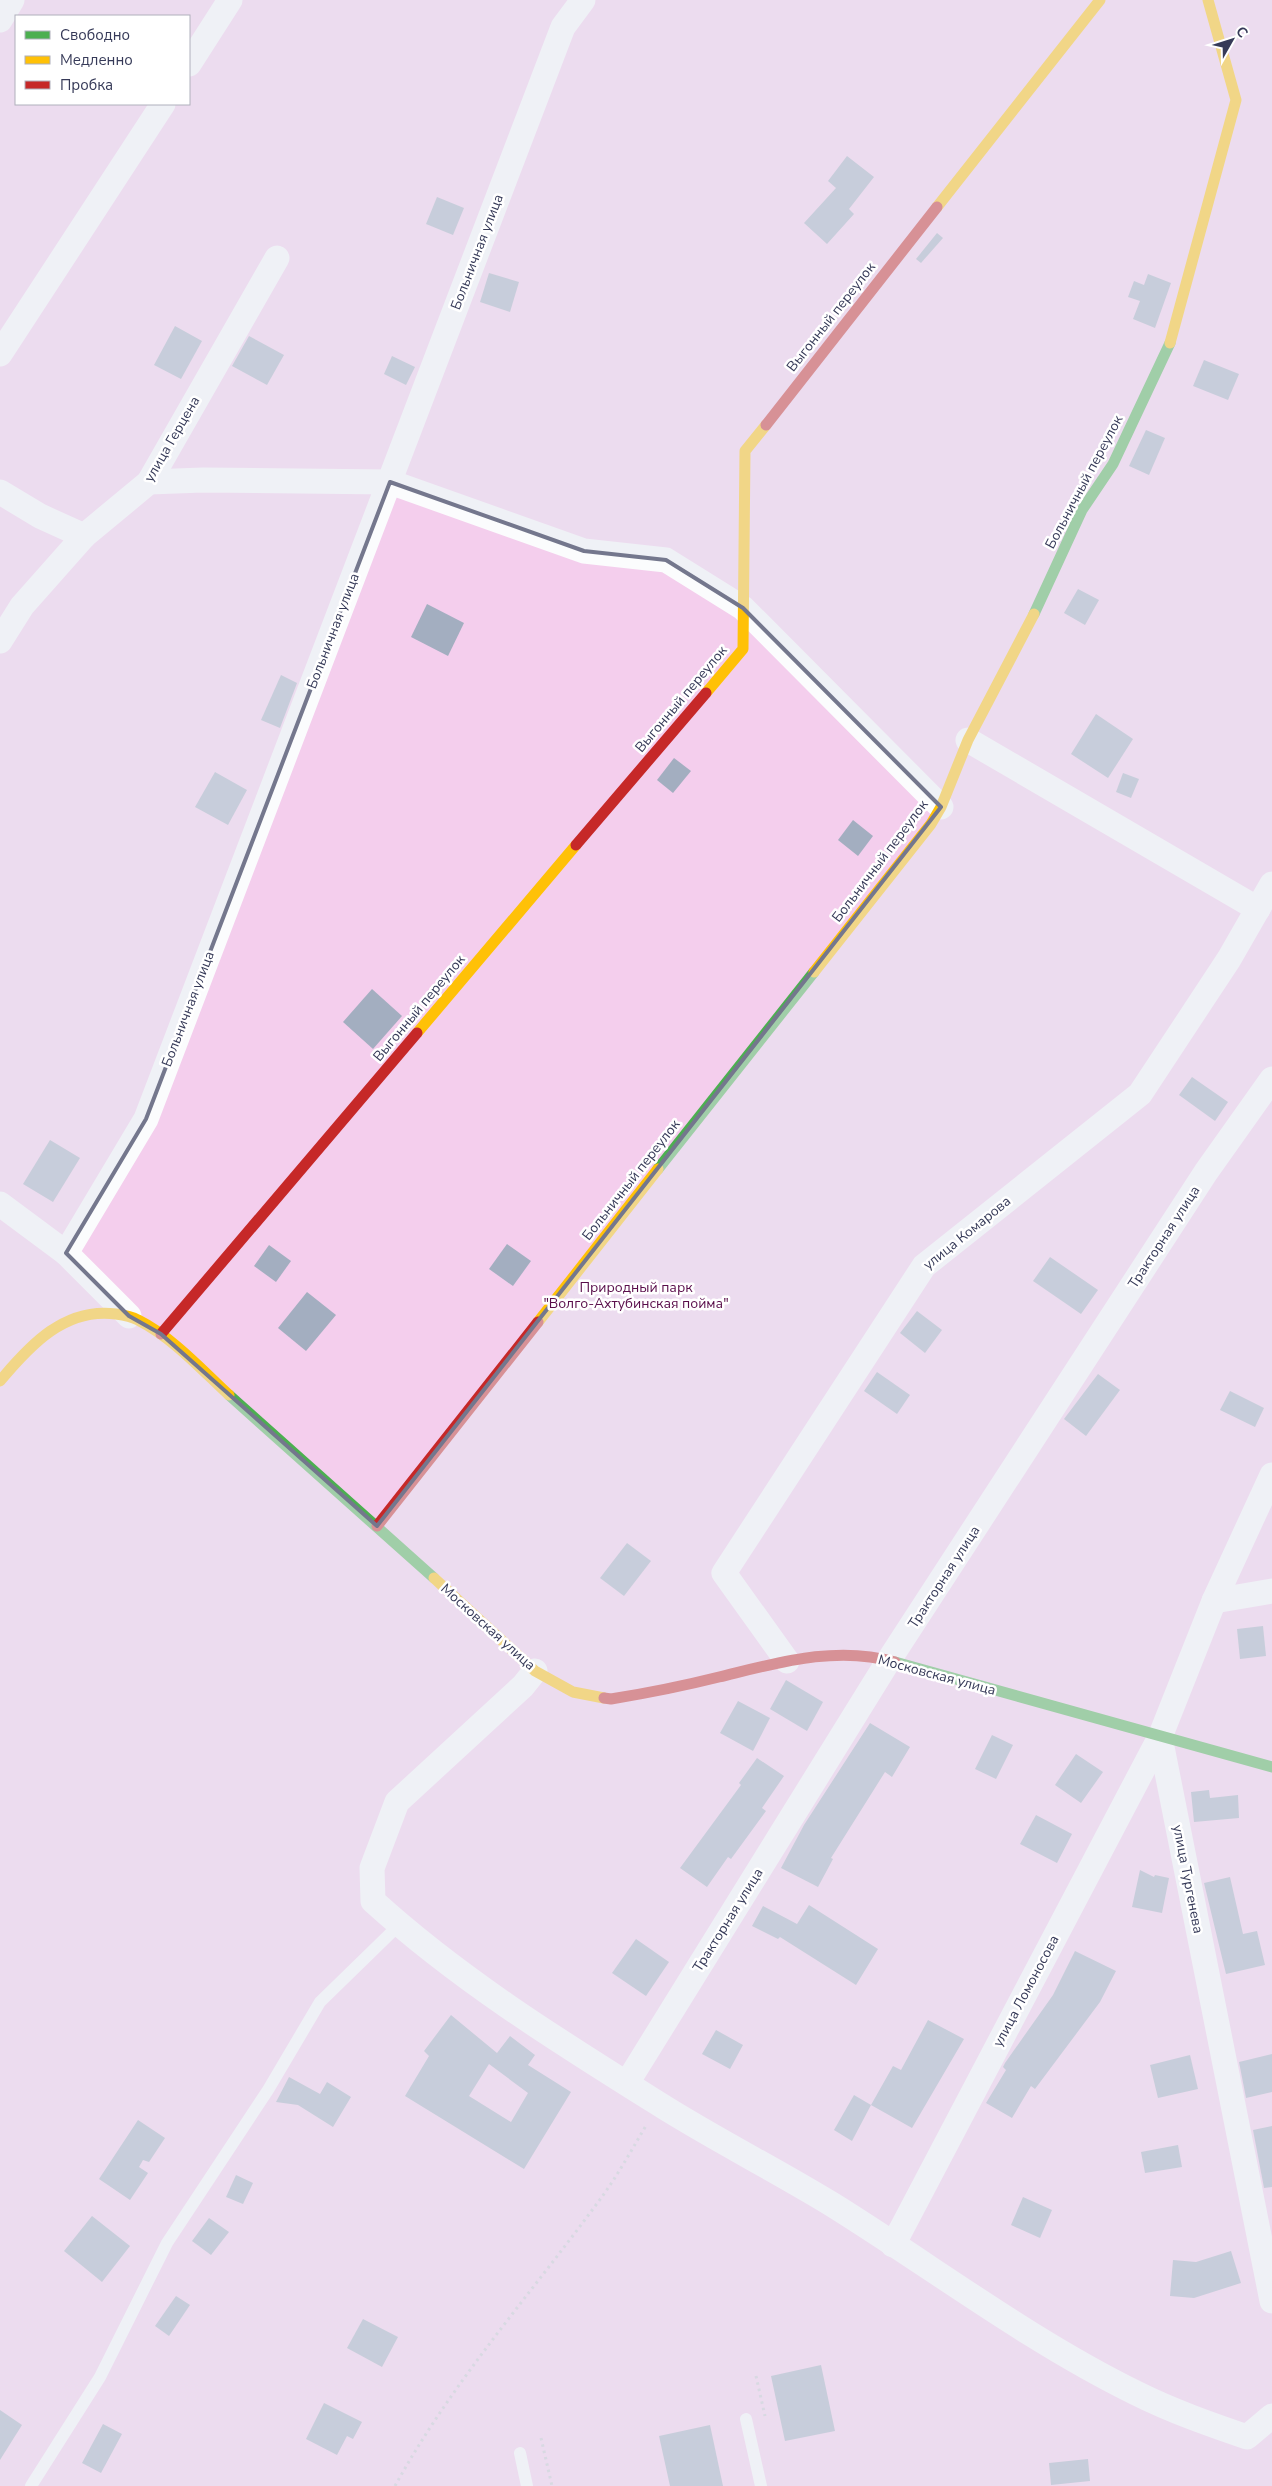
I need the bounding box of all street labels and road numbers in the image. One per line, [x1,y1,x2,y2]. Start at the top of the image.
street label: Больничная улица [446,191,508,313]
street label: Выгонный переулок [782,258,880,376]
street label: улица Герцена [140,393,204,485]
street label: Больничный переулок [1041,411,1128,552]
street label: Больничная улица [302,570,364,692]
street label: Выгонный переулок [631,641,732,756]
street label: Больничный переулок [828,795,933,926]
street label: Больничная улица [157,948,219,1070]
street label: Выгонный переулок [369,950,470,1065]
street label: Больничный переулок [578,1115,685,1244]
street label: Тракторная улица [1124,1182,1204,1292]
street label: улица Комарова [919,1192,1015,1274]
street label: Тракторная улица [904,1522,984,1632]
street label: Московская улица [437,1579,539,1675]
street label: Московская улица [876,1650,998,1700]
street label: улица Тургенева [1168,1823,1208,1935]
street label: Тракторная улица [688,1865,768,1975]
street label: улица Ломоносова [989,1932,1063,2050]

